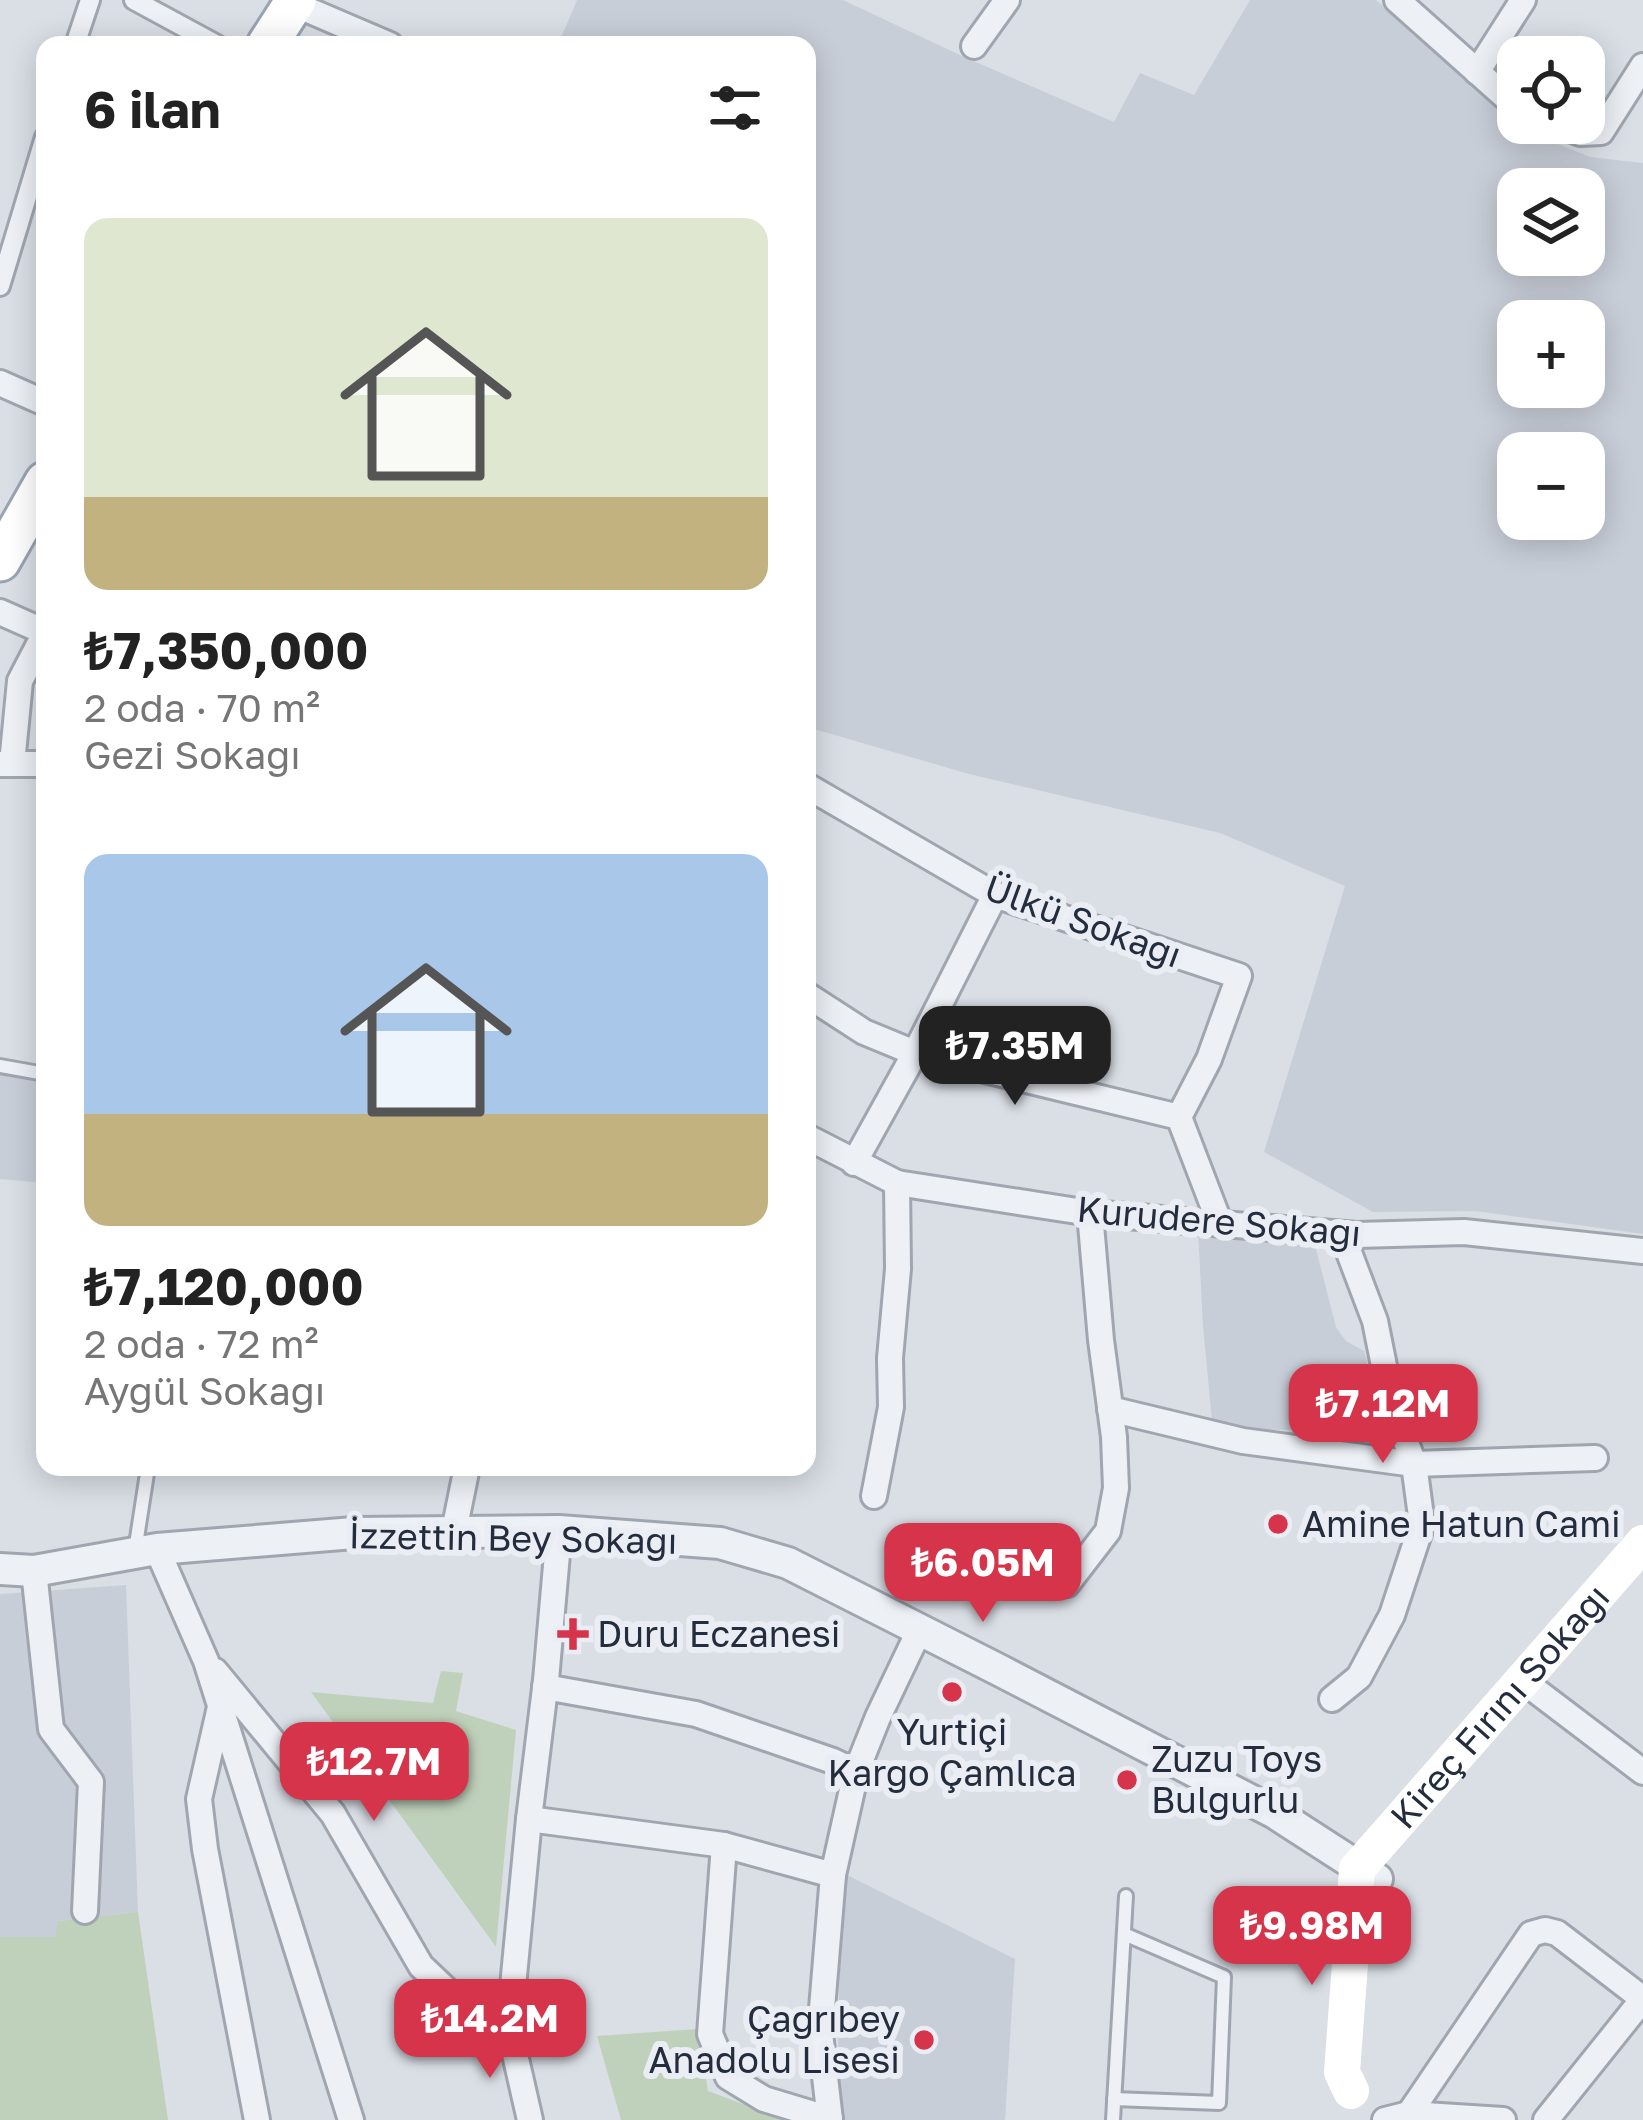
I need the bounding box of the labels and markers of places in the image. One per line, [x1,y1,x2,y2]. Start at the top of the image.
pin: ₺7.35M [917,1006,1113,1108]
pin: ₺7.12M [1285,1364,1481,1466]
place label: Amine Hatun Cami [1302,1502,1621,1545]
marker: Amine Hatun Cami [1265,1511,1291,1537]
pin: ₺6.05M [885,1523,1081,1625]
place label: Duru Eczanesi [597,1612,840,1655]
marker: Duru Eczanesi [560,1621,586,1647]
marker: Yurtiçi Kargo Çamlıca [939,1679,965,1705]
place label: Yurtiçi Kargo Çamlıca [827,1710,1077,1794]
pin: ₺12.7M [276,1722,472,1824]
place label: Zuzu Toys Bulgurlu [1151,1737,1322,1821]
marker: Zuzu Toys Bulgurlu [1114,1767,1140,1793]
pin: ₺9.98M [1214,1886,1410,1988]
pin: ₺14.2M [392,1979,588,2081]
place label: Çağrıbey Anadolu Lisesi [649,1997,900,2081]
marker: Çağrıbey Anadolu Lisesi [911,2027,937,2053]

